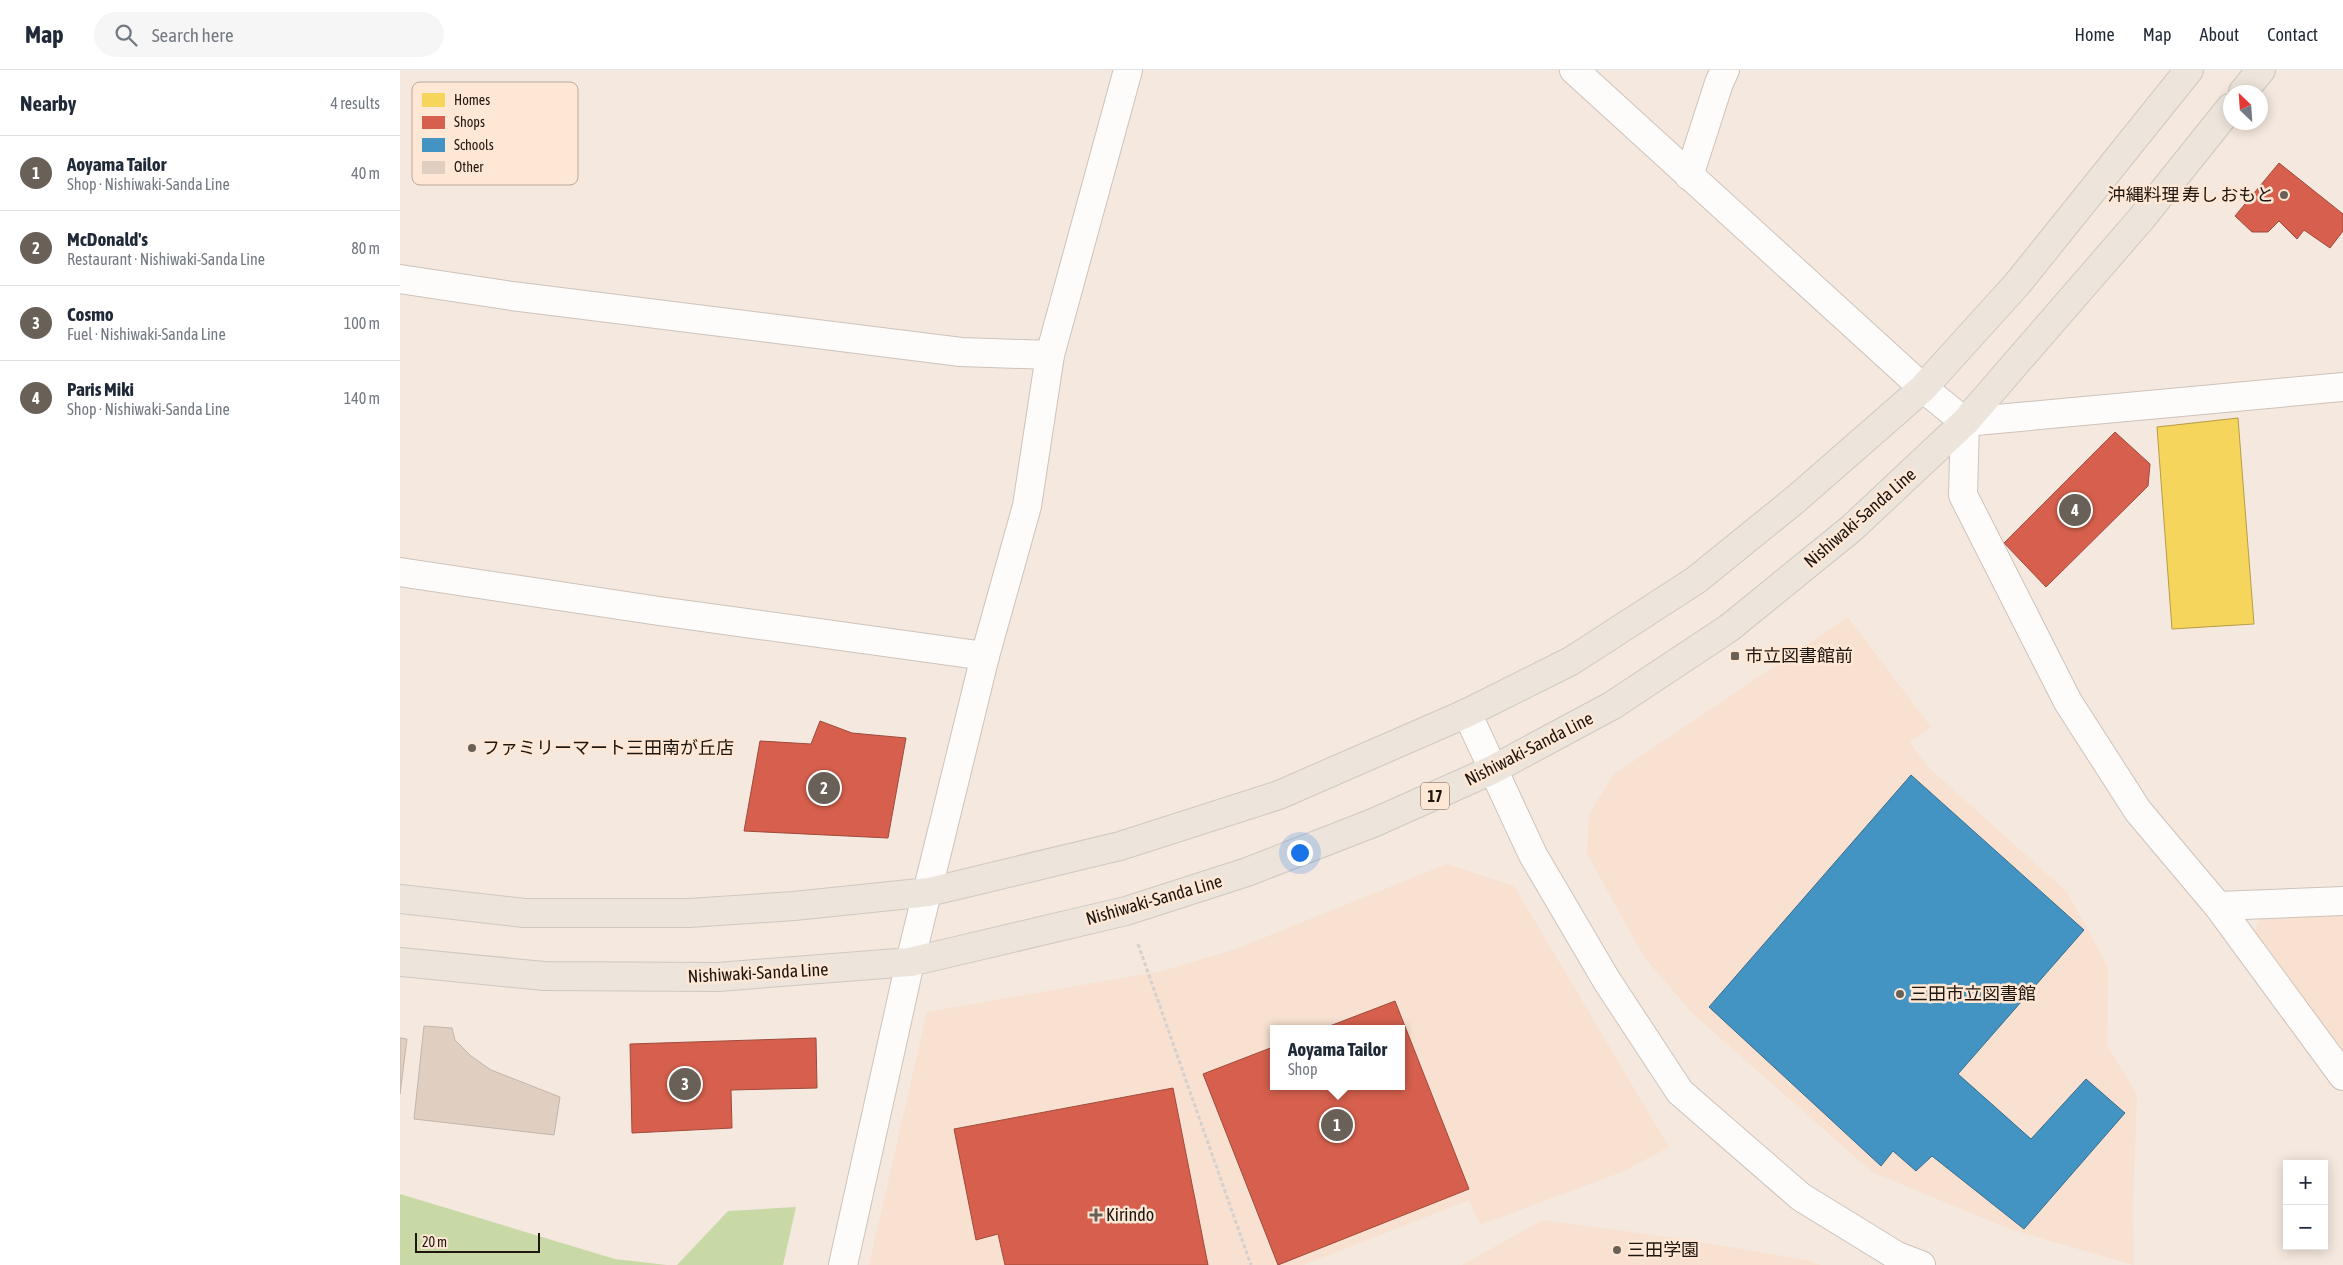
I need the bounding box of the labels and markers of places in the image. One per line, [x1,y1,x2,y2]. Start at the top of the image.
place label: 沖縄料理 寿し おもと [2107,184,2274,205]
marker: 沖縄料理 寿し おもと [2278,189,2290,201]
pin: 4 [2059,491,2091,529]
place label: 市立図書館前 [1745,645,1853,666]
marker: 市立図書館前 [1729,650,1741,662]
place label: ファミリーマート三田南が丘店 [482,737,734,758]
marker: ファミリーマート三田南が丘店 [466,742,478,754]
pin: 2 [808,769,840,807]
place label: 三田市立図書館 [1910,983,2036,1004]
marker: 三田市立図書館 [1894,988,1906,1000]
pin: 3 [669,1065,701,1103]
pin: 1 [1321,1106,1353,1144]
place label: Kirindo [1106,1204,1154,1225]
marker: Kirindo [1090,1209,1102,1221]
place label: 三田学園 [1627,1239,1699,1260]
marker: 三田学園 [1611,1244,1623,1256]

